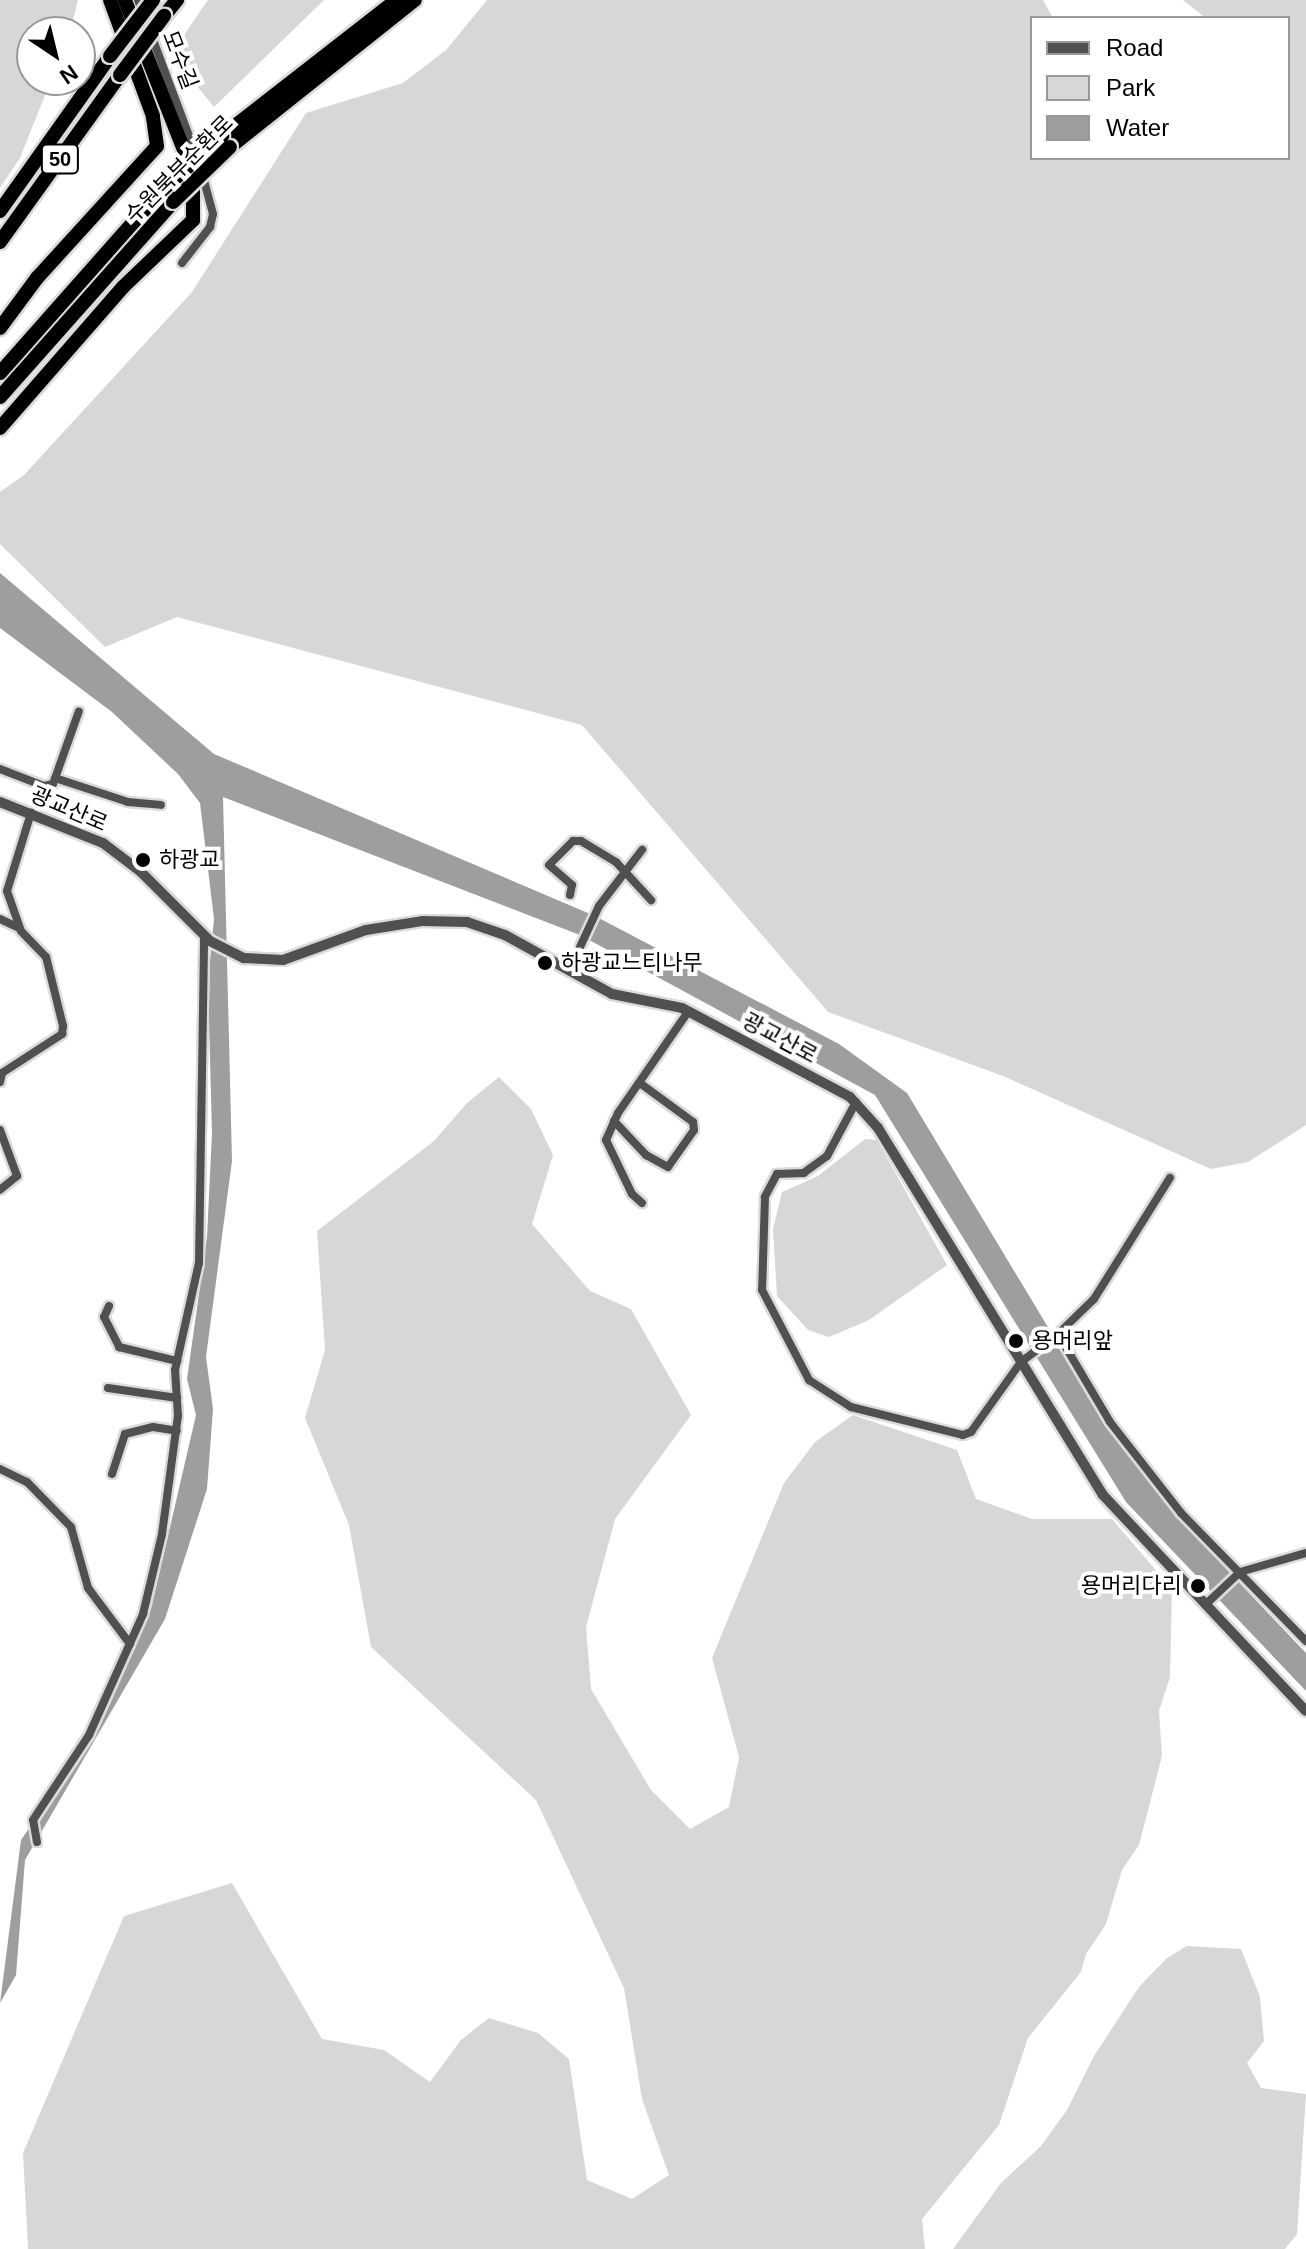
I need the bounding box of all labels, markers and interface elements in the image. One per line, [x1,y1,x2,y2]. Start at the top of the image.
north arrow [16,16,96,96]
legend [1030,16,1290,160]
street label: 모수길 [157,27,203,93]
text: Road [1106,34,1163,61]
text: N [55,60,83,89]
text: Park [1106,74,1155,101]
street label: 수원북부순환로 [120,110,238,228]
text: Water [1106,114,1169,141]
road number: 50 [40,143,80,175]
street label: 광교산로 [27,781,111,837]
place label: 하광교 [159,847,220,873]
marker: 하광교 [134,851,152,869]
place label: 하광교느티나무 [561,950,703,976]
marker: 하광교느티나무 [536,954,554,972]
street label: 광교산로 [738,1007,822,1069]
place label: 용머리앞 [1032,1328,1113,1354]
marker: 용머리앞 [1007,1332,1025,1350]
place label: 용머리다리 [1081,1573,1182,1599]
marker: 용머리다리 [1189,1577,1207,1595]

